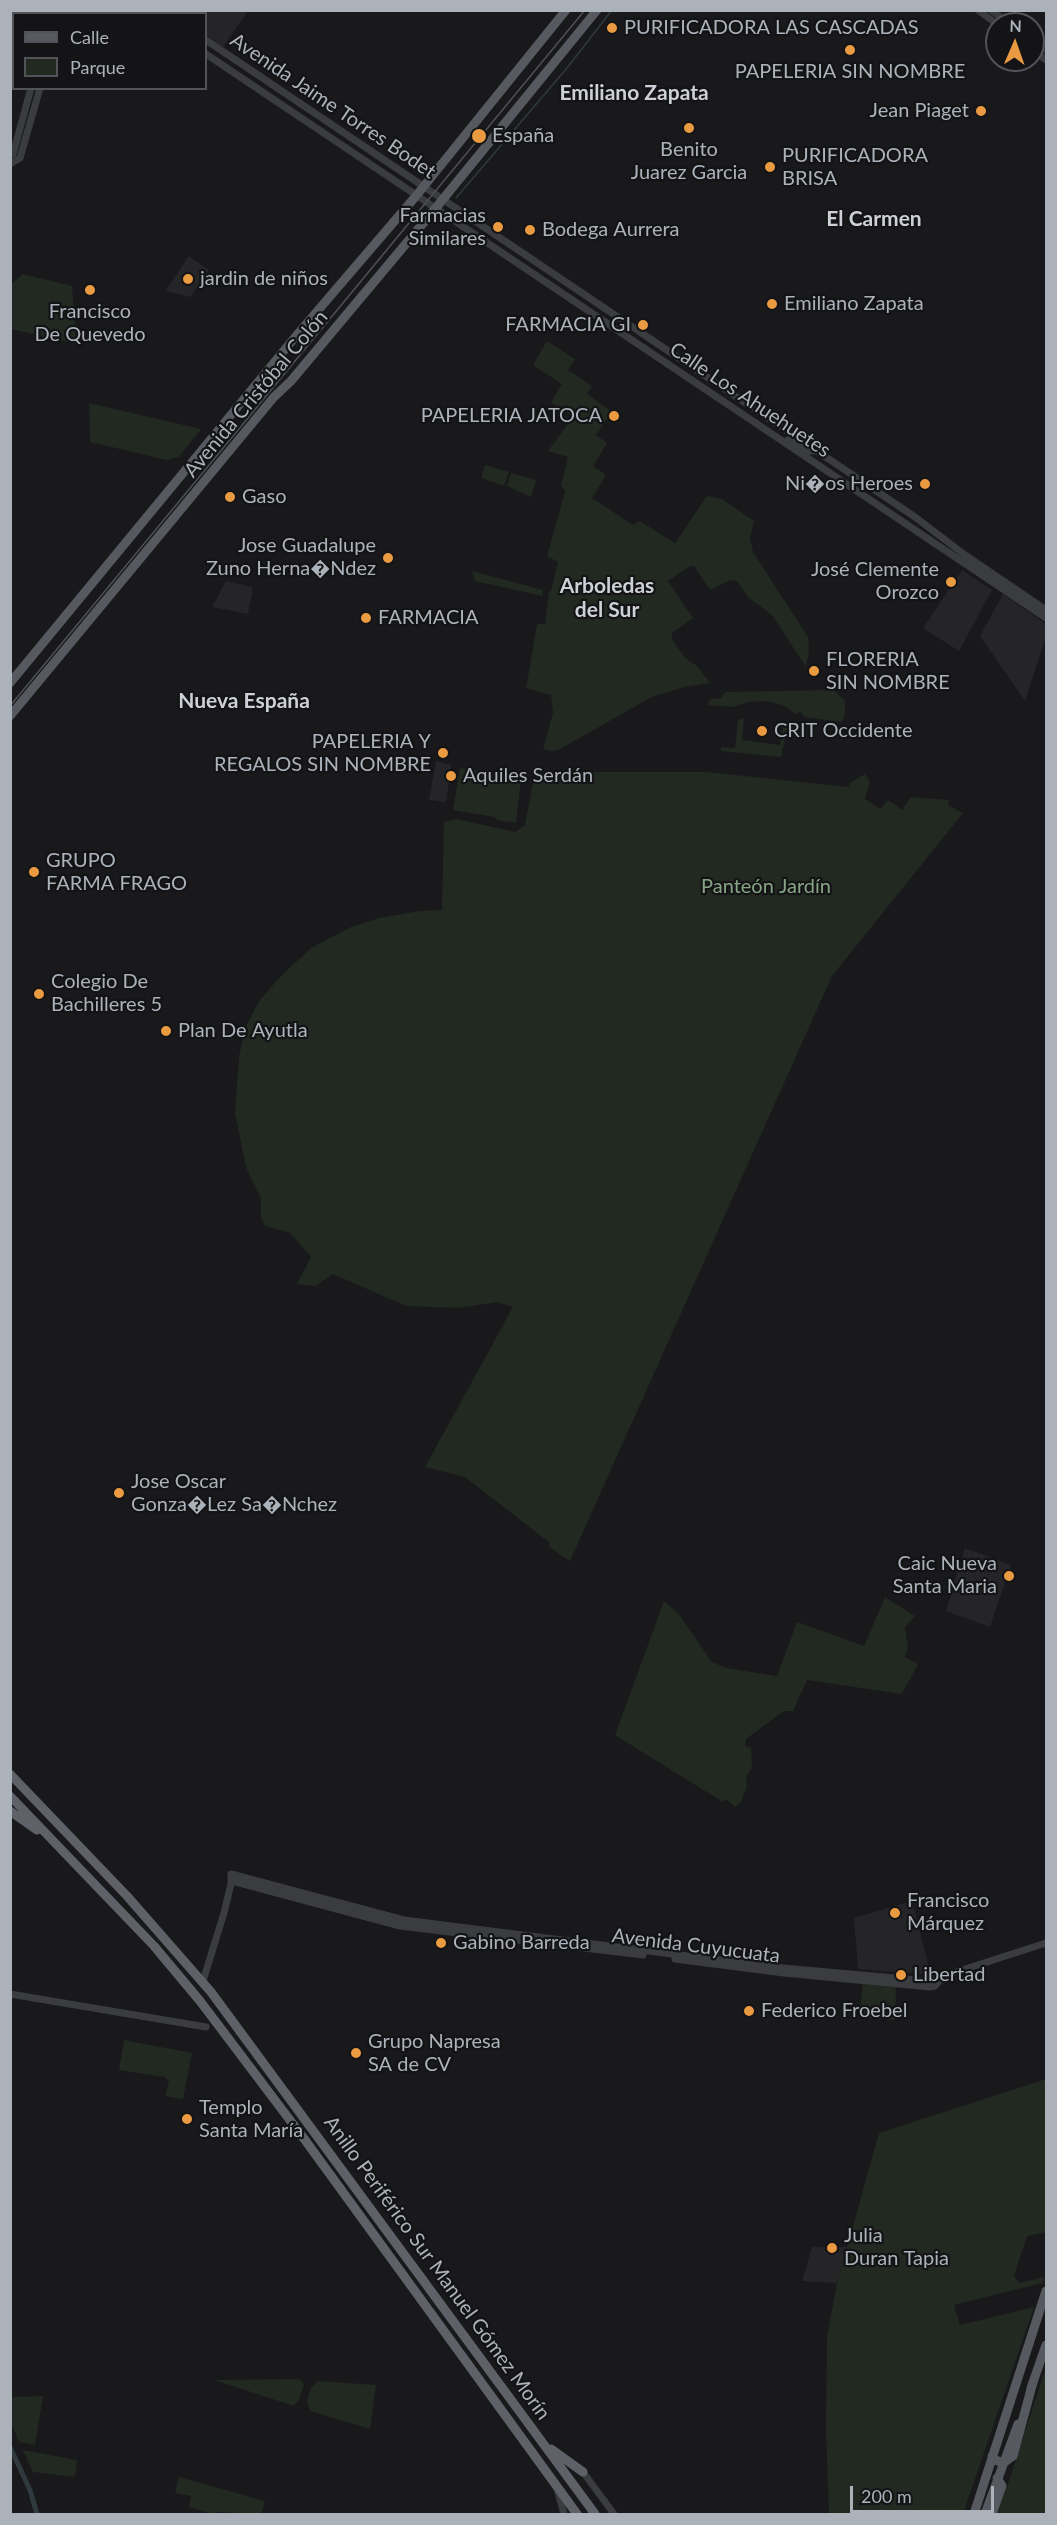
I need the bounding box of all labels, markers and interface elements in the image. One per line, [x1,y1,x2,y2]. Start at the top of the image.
legend [12,12,207,90]
north arrow [985,12,1045,72]
place label: PURIFICADORA LAS CASCADAS [624,16,919,40]
text: N [1009,16,1022,35]
marker: PURIFICADORA LAS CASCADAS [605,21,619,35]
text: Calle [70,26,109,48]
street label: Avenida Jaime Torres Bodet [226,28,440,184]
marker: PAPELERIA SIN NOMBRE [843,43,857,57]
text: Parque [70,56,125,78]
place label: PAPELERIA SIN NOMBRE [735,60,965,84]
district label: Emiliano Zapata [559,80,709,106]
place label: Jean Piaget [870,99,969,123]
marker: Jean Piaget [974,104,988,118]
marker: Benito Juarez Garcia [682,121,696,135]
place label: España [492,124,554,148]
marker: España [470,127,488,145]
place label: Benito Juarez Garcia [631,138,747,185]
place label: PURIFICADORA BRISA [782,144,928,191]
marker: PURIFICADORA BRISA [763,160,777,174]
place label: Farmacias Similares [400,204,486,251]
district label: El Carmen [826,206,922,232]
place label: Bodega Aurrera [542,218,680,242]
marker: Farmacias Similares [491,220,505,234]
marker: Bodega Aurrera [523,223,537,237]
place label: jardin de niños [200,267,328,291]
marker: jardin de niños [181,272,195,286]
marker: Francisco De Quevedo [83,283,97,297]
place label: Emiliano Zapata [784,292,924,316]
marker: Emiliano Zapata [765,297,779,311]
place label: Francisco De Quevedo [34,300,146,347]
street label: Avenida Cristóbal Colón [179,306,333,482]
place label: FARMACIA GI [505,313,631,337]
marker: FARMACIA GI [636,318,650,332]
street label: Calle Los Ahuehuetes [665,337,835,463]
place label: PAPELERIA JATOCA [421,404,602,428]
marker: PAPELERIA JATOCA [607,409,621,423]
place label: Ni�os Heroes [785,472,913,496]
marker: Ni�os Heroes [918,477,932,491]
place label: Gaso [242,485,286,509]
marker: Gaso [223,490,237,504]
place label: Jose Guadalupe Zuno Herna�Ndez [206,534,376,581]
marker: Jose Guadalupe Zuno Herna�Ndez [381,551,395,565]
place label: José Clemente Orozco [811,558,939,605]
district label: Arboledas del Sur [560,573,654,623]
marker: José Clemente Orozco [944,575,958,589]
place label: FARMACIA [378,606,478,630]
marker: FARMACIA [359,611,373,625]
place label: FLORERIA SIN NOMBRE [826,648,950,695]
marker: FLORERIA SIN NOMBRE [807,664,821,678]
district label: Nueva España [178,688,310,714]
place label: CRIT Occidente [774,719,912,743]
marker: CRIT Occidente [755,724,769,738]
place label: PAPELERIA Y REGALOS SIN NOMBRE [214,730,431,777]
marker: PAPELERIA Y REGALOS SIN NOMBRE [436,746,450,760]
place label: Aquiles Serdán [463,764,593,788]
marker: Aquiles Serdán [444,769,458,783]
place label: GRUPO FARMA FRAGO [46,849,187,896]
marker: GRUPO FARMA FRAGO [27,865,41,879]
park label: Panteón Jardín [701,875,831,899]
place label: Colegio De Bachilleres 5 [51,970,162,1017]
marker: Colegio De Bachilleres 5 [32,987,46,1001]
place label: Plan De Ayutla [178,1019,308,1043]
marker: Plan De Ayutla [159,1024,173,1038]
place label: Jose Oscar Gonza�Lez Sa�Nchez [131,1470,337,1517]
marker: Jose Oscar Gonza�Lez Sa�Nchez [112,1486,126,1500]
place label: Caic Nueva Santa Maria [893,1552,997,1599]
marker: Caic Nueva Santa Maria [1002,1569,1016,1583]
place label: Francisco Márquez [907,1889,989,1936]
marker: Francisco Márquez [888,1906,902,1920]
street label: Avenida Cuyucuata [611,1924,781,1968]
place label: Gabino Barreda [453,1931,590,1955]
marker: Gabino Barreda [434,1936,448,1950]
place label: Libertad [913,1963,985,1987]
marker: Libertad [894,1968,908,1982]
place label: Federico Froebel [761,1999,907,2023]
marker: Federico Froebel [742,2004,756,2018]
place label: Grupo Napresa SA de CV [368,2030,501,2077]
marker: Grupo Napresa SA de CV [349,2046,363,2060]
place label: Templo Santa María [199,2096,303,2143]
street label: Anillo Periférico Sur Manuel Gómez Morín [319,2111,555,2425]
marker: Templo Santa María [180,2112,194,2126]
place label: Julia Duran Tapia [844,2224,949,2271]
marker: Julia Duran Tapia [825,2241,839,2255]
scale bar [853,2474,997,2512]
text: 200 m [861,2485,912,2507]

